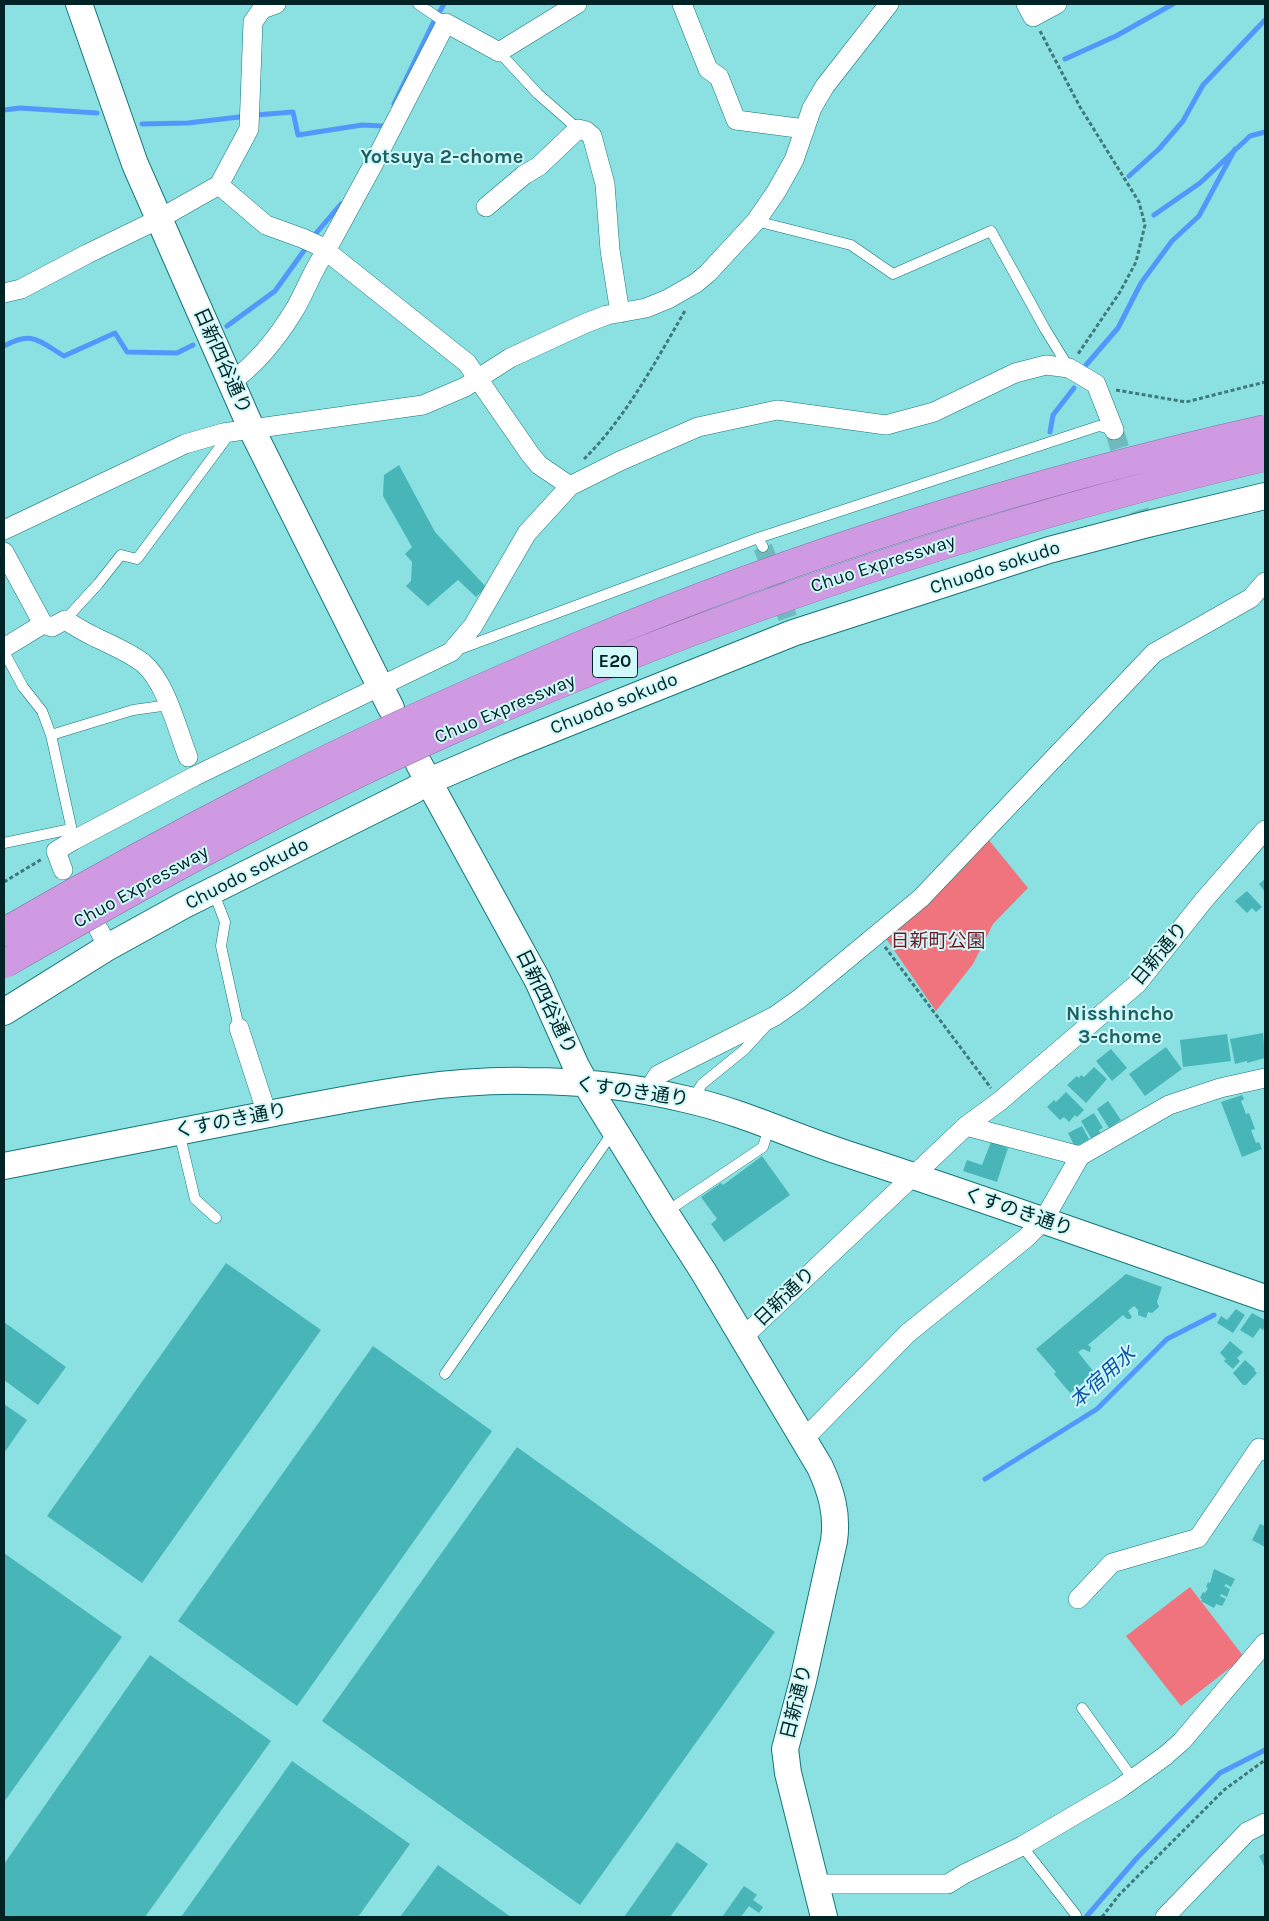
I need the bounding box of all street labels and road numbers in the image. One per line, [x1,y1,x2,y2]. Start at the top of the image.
street label: 日新四谷通り [188,304,256,418]
street label: Chuo Expressway [808,530,958,598]
street label: Chuodo sokudo [927,536,1063,600]
road number: E20 [592,646,638,678]
street label: Chuodo sokudo [547,668,681,740]
street label: Chuo Expressway [431,669,579,749]
street label: Chuodo sokudo [182,833,312,915]
street label: Chuo Expressway [70,841,212,933]
street label: 日新通り [1127,918,1193,990]
street label: 日新四谷通り [511,946,581,1058]
street label: くすのき通り [574,1073,690,1111]
street label: くすのき通り [173,1099,289,1143]
street label: くすのき通り [960,1183,1076,1241]
street label: 日新通り [750,1262,820,1332]
street label: 日新通り [777,1662,817,1742]

